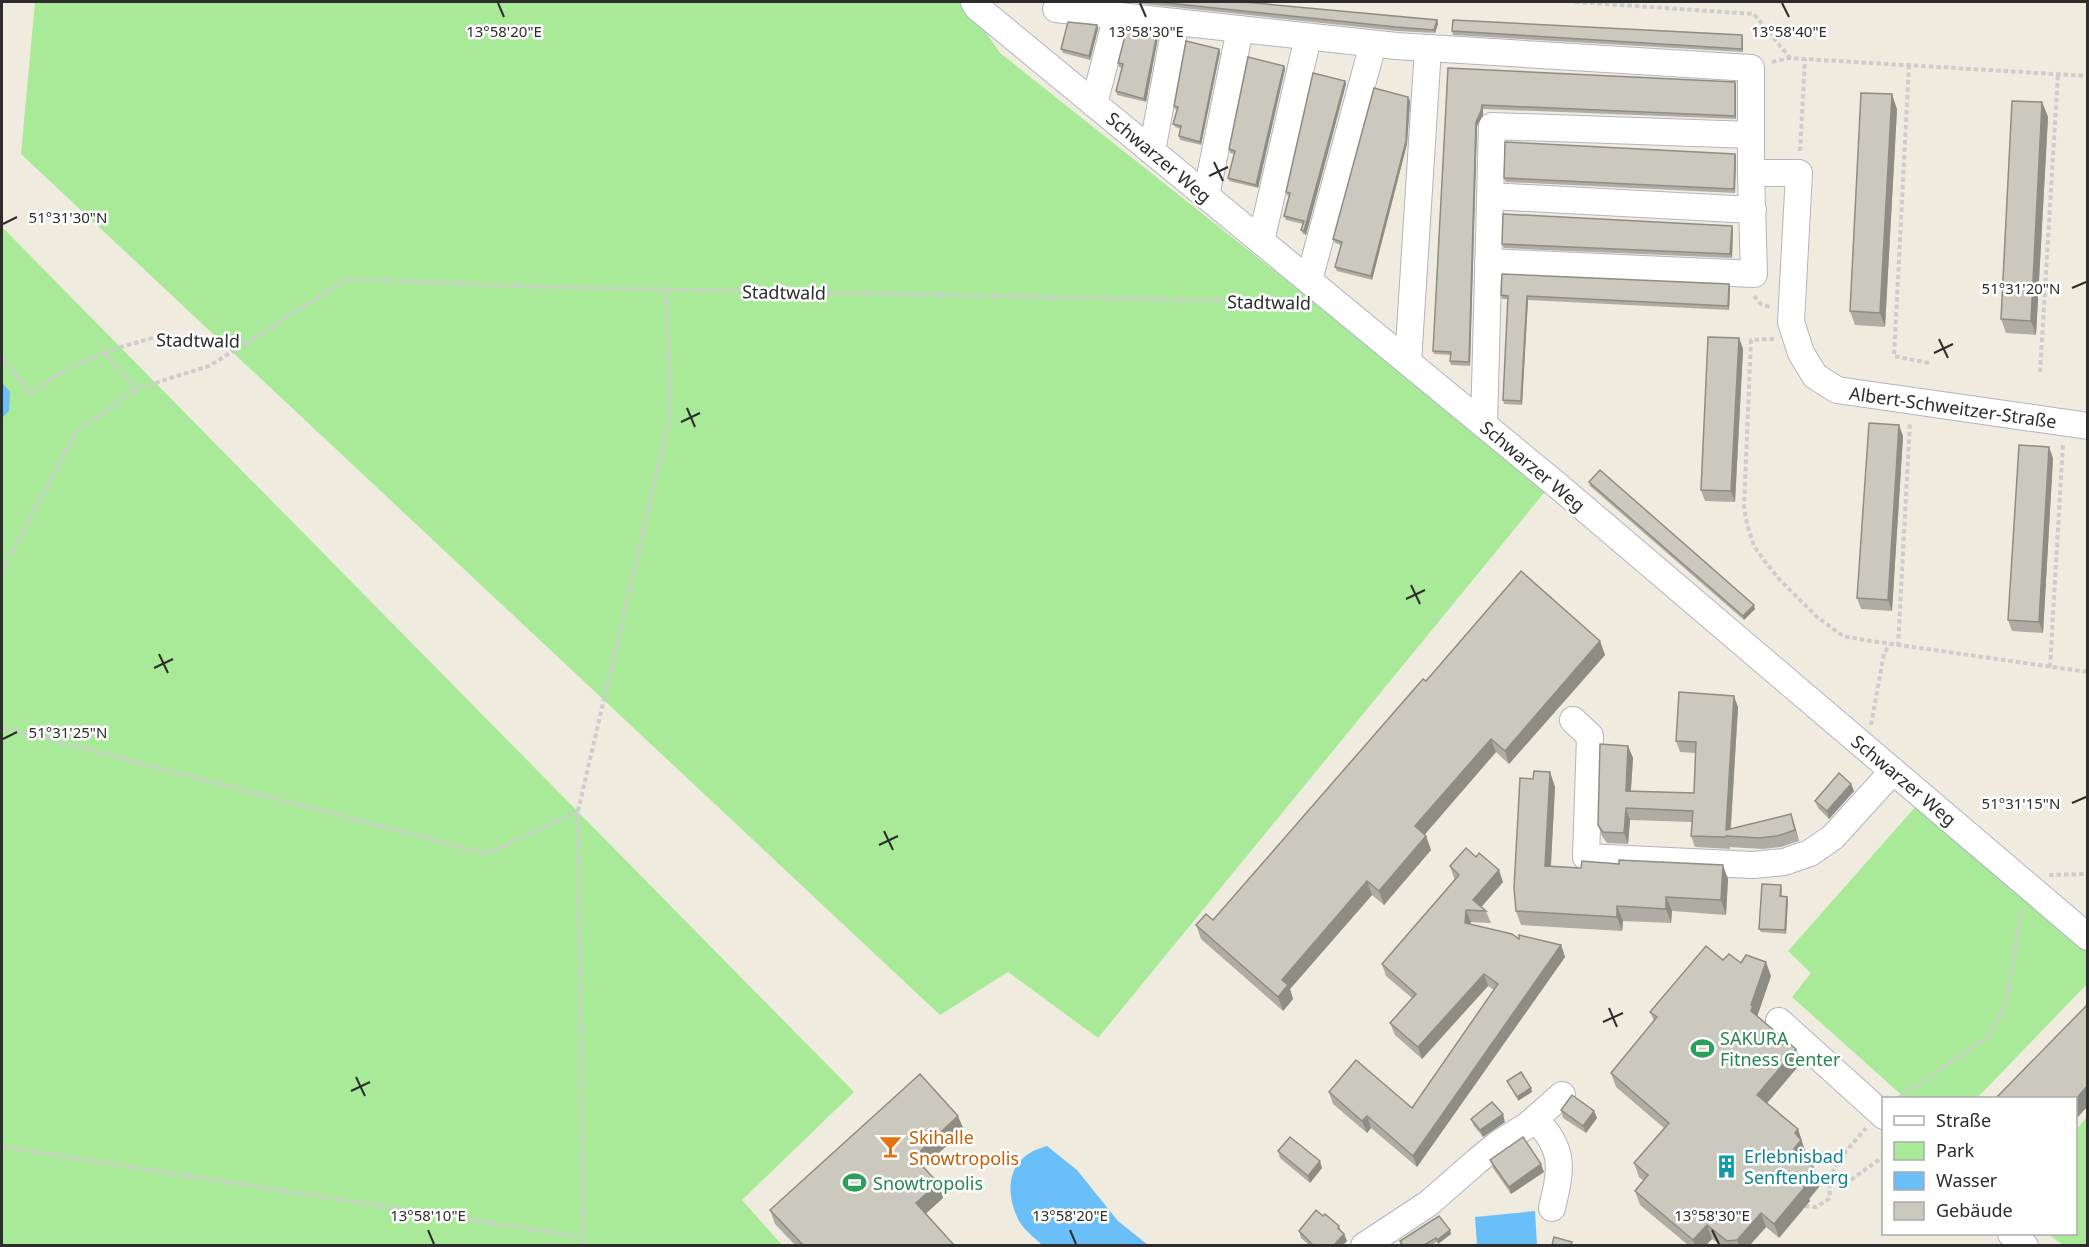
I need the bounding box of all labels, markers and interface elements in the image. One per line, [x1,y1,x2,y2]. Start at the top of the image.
text: 13°58'20"E [466,21,542,41]
text: 13°58'30"E [1108,21,1184,41]
text: 13°58'40"E [1751,21,1827,41]
street label: Schwarzer Weg [1102,106,1216,208]
text: 51°31'30"N [29,207,107,227]
text: 51°31'20"N [1982,278,2060,298]
street label: Stadtwald [742,279,826,305]
street label: Stadtwald [1227,289,1311,315]
street label: Stadtwald [156,327,240,353]
street label: Albert-Schweitzer-Straße [1848,381,2058,433]
street label: Schwarzer Weg [1476,415,1590,517]
text: 51°31'25"N [29,722,107,742]
street label: Schwarzer Weg [1847,729,1961,831]
text: 51°31'15"N [1982,793,2060,813]
place label: SAKURA Fitness Center [1720,1026,1841,1071]
sports icon: SAKURA Fitness Center [1689,1035,1715,1061]
legend [1882,1097,2077,1235]
text: Straße [1936,1108,1991,1132]
place label: Skihalle Snowtropolis [909,1125,1019,1170]
bar icon: Skihalle Snowtropolis [878,1134,904,1160]
text: Park [1936,1138,1974,1162]
place label: Erlebnisbad Senftenberg [1744,1144,1849,1189]
building icon: Erlebnisbad Senftenberg [1713,1153,1739,1179]
text: Wasser [1936,1168,1998,1192]
sports icon: Snowtropolis [842,1170,868,1196]
place label: Snowtropolis [873,1171,983,1195]
text: Gebäude [1936,1198,2013,1222]
text: 13°58'10"E [390,1205,466,1225]
text: 13°58'20"E [1032,1205,1108,1225]
text: 13°58'30"E [1674,1205,1750,1225]

